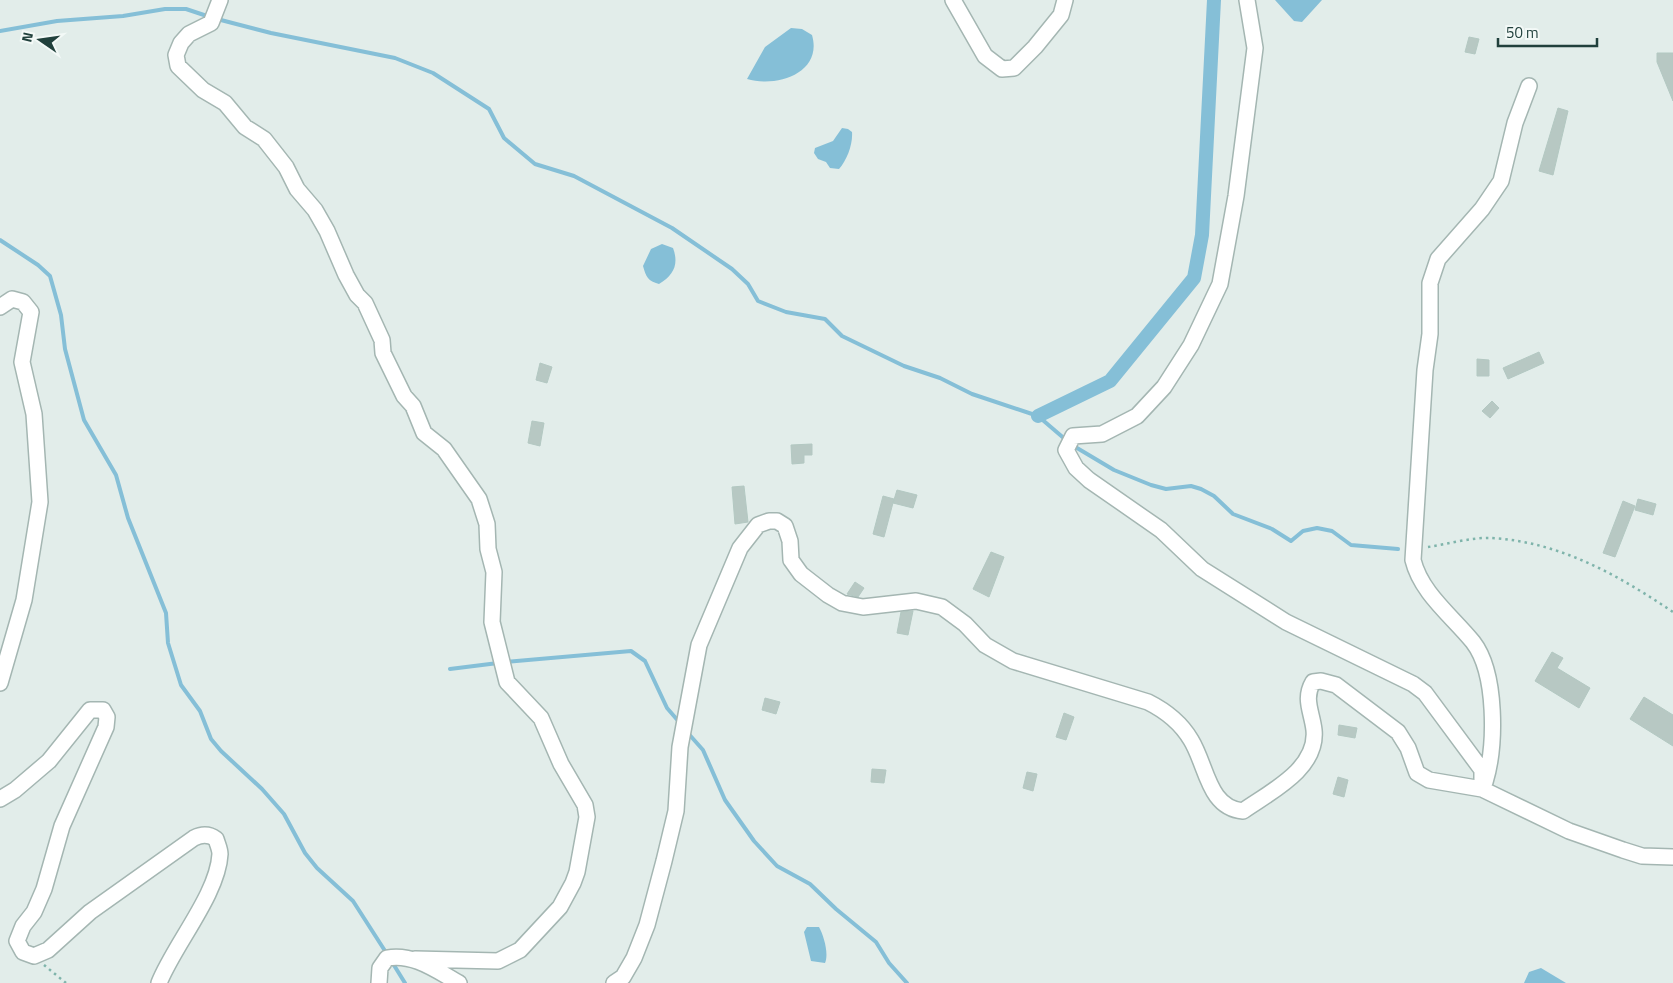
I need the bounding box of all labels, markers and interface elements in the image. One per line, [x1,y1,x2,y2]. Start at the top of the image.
north arrow [15,15,65,65]
scale bar [1498,15,1597,47]
text: 50 m [1506,21,1539,44]
text: N [16,30,38,44]

